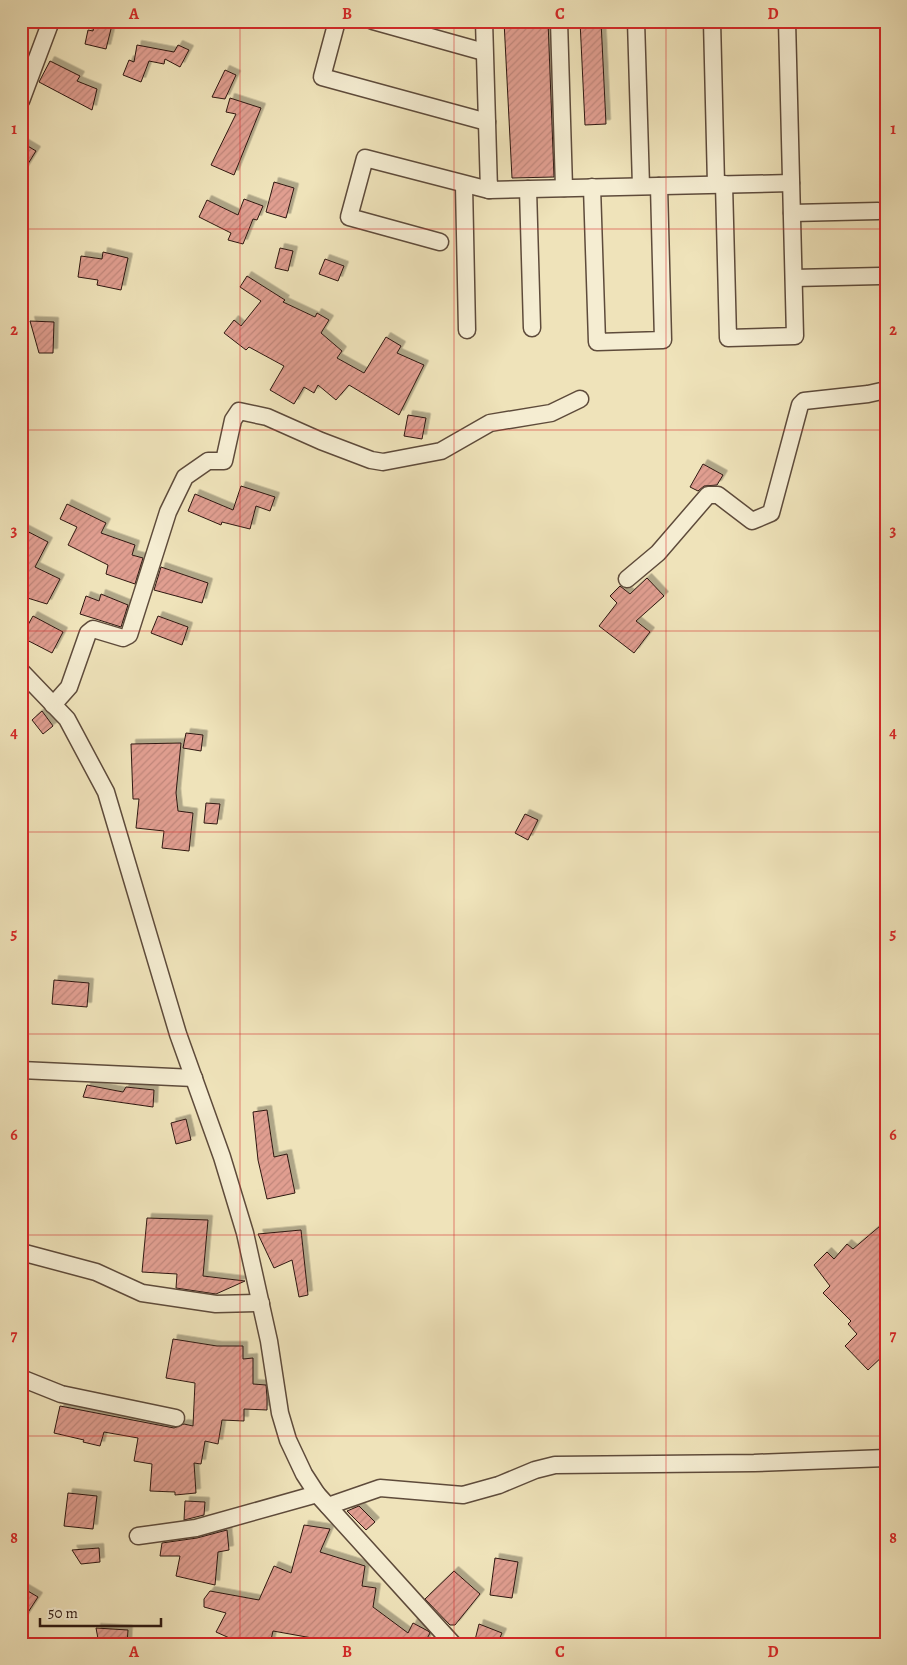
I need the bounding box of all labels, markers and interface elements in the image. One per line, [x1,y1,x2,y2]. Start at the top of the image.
text: A [128,3,140,25]
text: B [342,3,352,25]
text: C [555,3,565,25]
text: D [767,3,779,25]
text: 1 [11,118,17,140]
text: 1 [890,118,896,140]
text: 2 [10,319,18,341]
text: 2 [889,319,897,341]
text: 3 [11,520,18,542]
text: 3 [890,520,897,542]
text: 4 [10,722,18,744]
text: 4 [889,722,897,744]
text: 5 [11,923,18,945]
text: 5 [890,923,897,945]
text: 6 [10,1124,18,1146]
text: 6 [889,1124,897,1146]
text: 7 [11,1325,18,1347]
text: 7 [890,1325,897,1347]
text: 8 [10,1527,18,1549]
text: 8 [889,1527,897,1549]
scale bar [40,1595,161,1627]
text: 50 m [48,1603,78,1623]
text: A [128,1641,140,1663]
text: B [342,1641,352,1663]
text: C [555,1641,565,1663]
text: D [767,1641,779,1663]

